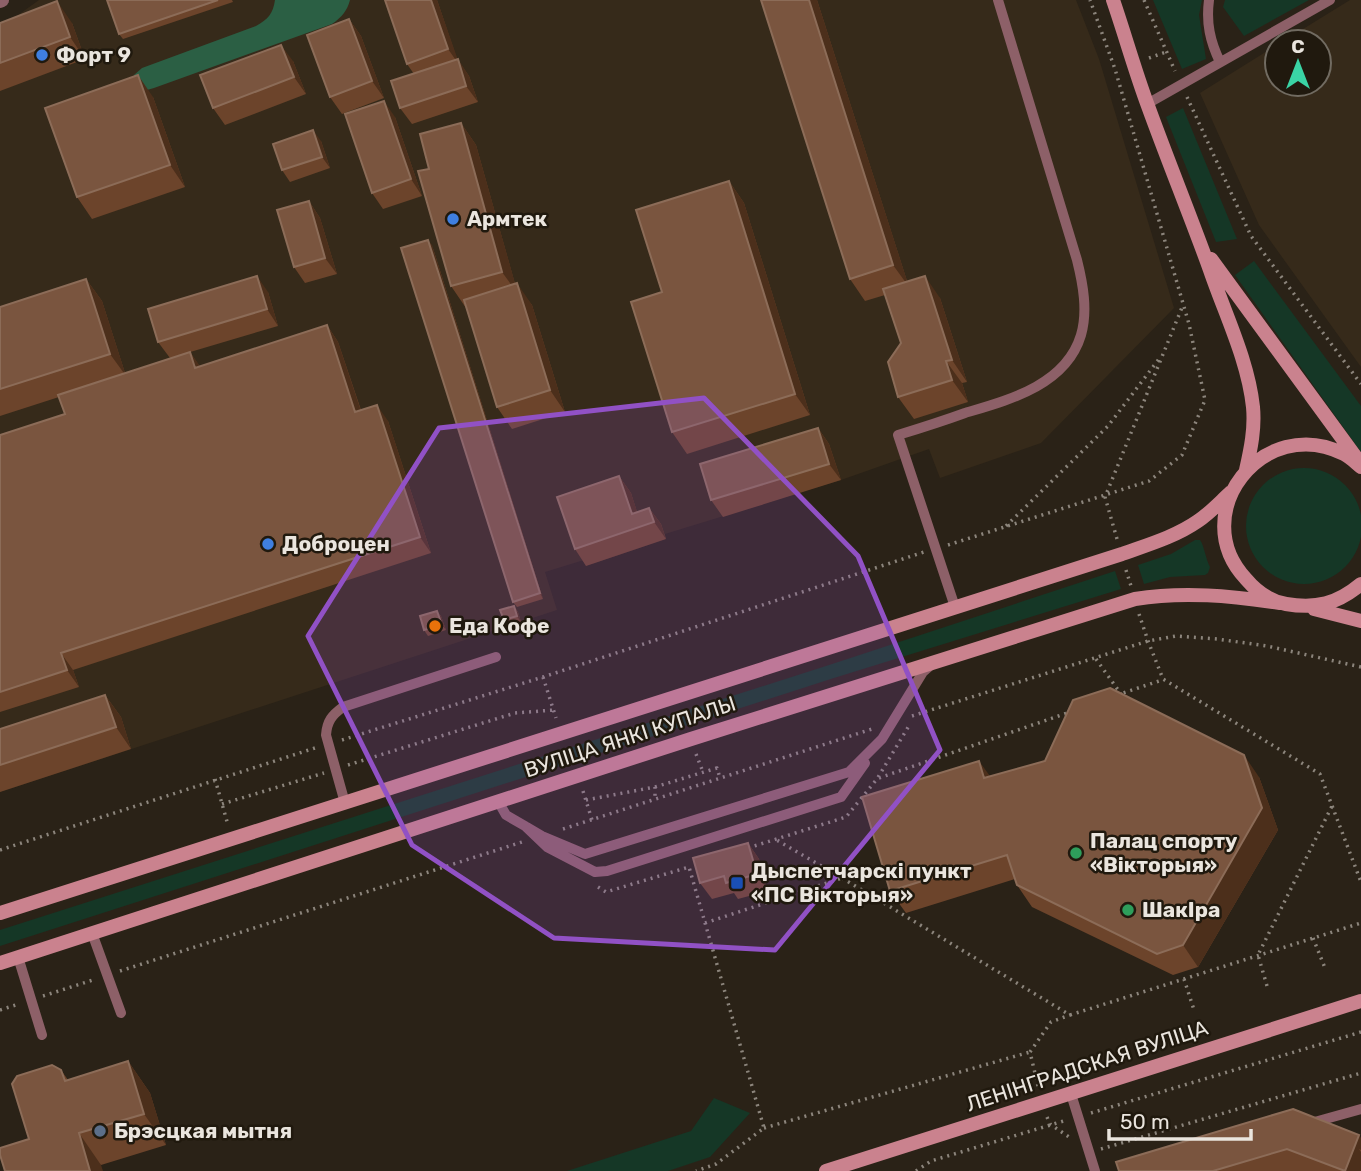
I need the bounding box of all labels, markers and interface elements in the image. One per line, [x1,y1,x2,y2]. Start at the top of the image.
north arrow [1263,28,1333,98]
text: С [1291,35,1305,58]
place label: Форт 9 [56,42,131,67]
marker: Форт 9 [34,47,50,63]
place label: Армтек [467,206,547,231]
marker: Армтек [445,211,461,227]
place label: Доброцен [282,531,390,556]
marker: Доброцен [260,536,276,552]
place label: Еда Кофе [449,613,549,638]
marker: Еда Кофе [427,618,443,634]
street label: ВУЛІЦА ЯНКІ КУПАЛЫ [521,690,739,783]
place label: Палац спорту «Вікторыя» [1090,828,1238,877]
marker: Палац спорту «Вікторыя» [1068,845,1084,861]
place label: Дыспетчарскі пункт «ПС Вікторыя» [751,858,972,907]
marker: Дыспетчарскі пункт «ПС Вікторыя» [729,875,745,891]
place label: ШакІра [1142,897,1220,922]
marker: ШакІра [1120,902,1136,918]
street label: ЛЕНІНГРАДСКАЯ ВУЛІЦА [963,1015,1211,1116]
scale bar [1109,1098,1251,1142]
text: 50 m [1120,1109,1170,1134]
place label: Брэсцкая мытня [114,1118,292,1143]
marker: Брэсцкая мытня [92,1123,108,1139]

